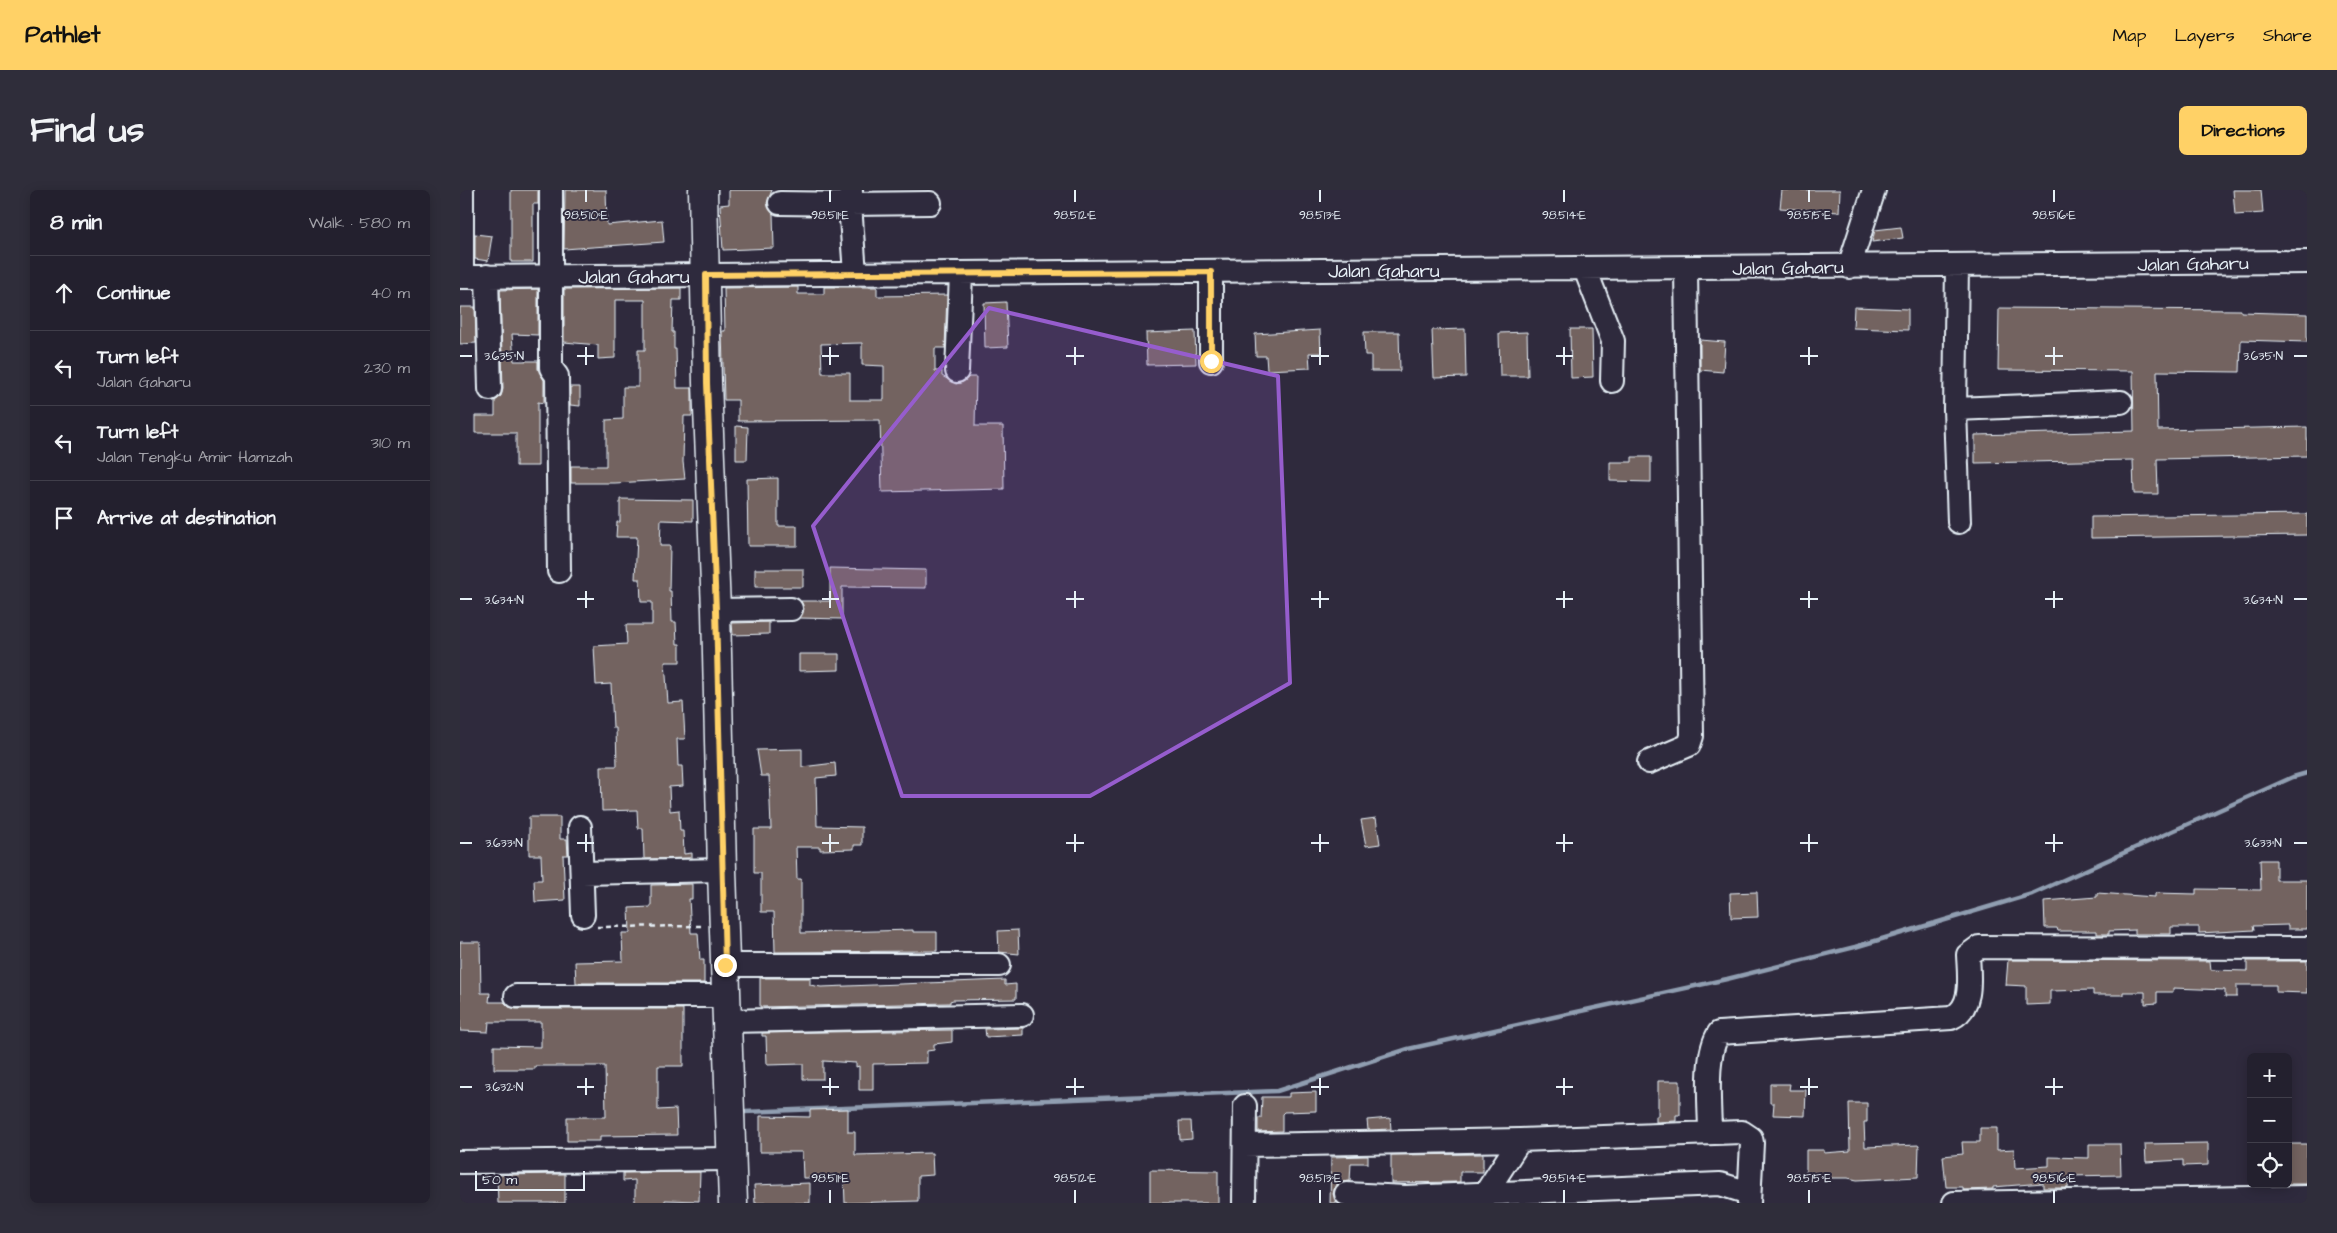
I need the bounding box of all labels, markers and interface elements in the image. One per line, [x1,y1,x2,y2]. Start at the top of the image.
text: Pathlet [25,18,101,52]
text: Map [2112,23,2146,48]
text: Layers [2174,23,2235,48]
text: Share [2263,23,2312,48]
text: Find us [30,106,144,155]
button: Directions [2179,106,2307,155]
text: 98.510°E [564,207,608,224]
text: 98.511°E [811,207,849,224]
text: 98.512°E [1054,207,1096,224]
text: 98.513°E [1299,207,1341,224]
text: 98.514°E [1542,207,1586,224]
text: 98.515°E [1787,207,1831,224]
text: 98.516°E [2032,207,2076,224]
text: 8 min [50,208,102,237]
text: Walk · 580 m [309,212,410,234]
street label: Jalan Gaharu [2137,250,2249,279]
street label: Jalan Gaharu [1732,254,1844,283]
street label: Jalan Gaharu [1328,258,1440,285]
street label: Jalan Gaharu [578,264,690,291]
icon: ahead [50,279,78,307]
text: Continue [97,280,171,307]
text: 40 m [370,282,410,304]
text: Turn left [97,344,178,371]
text: 3.635°N [484,348,525,365]
text: 3.635°N [2243,348,2284,365]
route start [1200,350,1223,373]
icon: left [50,354,78,382]
text: 230 m [364,357,410,379]
text: Jalan Gaharu [97,371,191,393]
text: Turn left [97,419,178,446]
icon: left [50,429,78,457]
text: 310 m [371,432,410,454]
text: Jalan Tengku Amir Hamzah [97,446,293,468]
icon: arrive [50,504,78,532]
text: Arrive at destination [97,505,276,532]
text: 3.634°N [484,592,524,609]
text: 3.634°N [2243,592,2283,609]
text: 3.633°N [485,835,523,852]
text: 3.633°N [2244,835,2282,852]
route end [714,954,737,977]
map controls [2247,1053,2292,1188]
button: + [2247,1053,2292,1098]
text: 3.632°N [485,1079,524,1096]
button: − [2247,1098,2292,1143]
button: locate [2247,1143,2292,1188]
scale bar [475,1168,585,1191]
text: 50 m [482,1170,517,1190]
text: 98.511°E [811,1170,849,1187]
text: 98.512°E [1054,1170,1096,1187]
text: 98.513°E [1299,1170,1341,1187]
text: 98.514°E [1542,1170,1586,1187]
text: 98.515°E [1787,1170,1831,1187]
text: 98.516°E [2032,1170,2076,1187]

